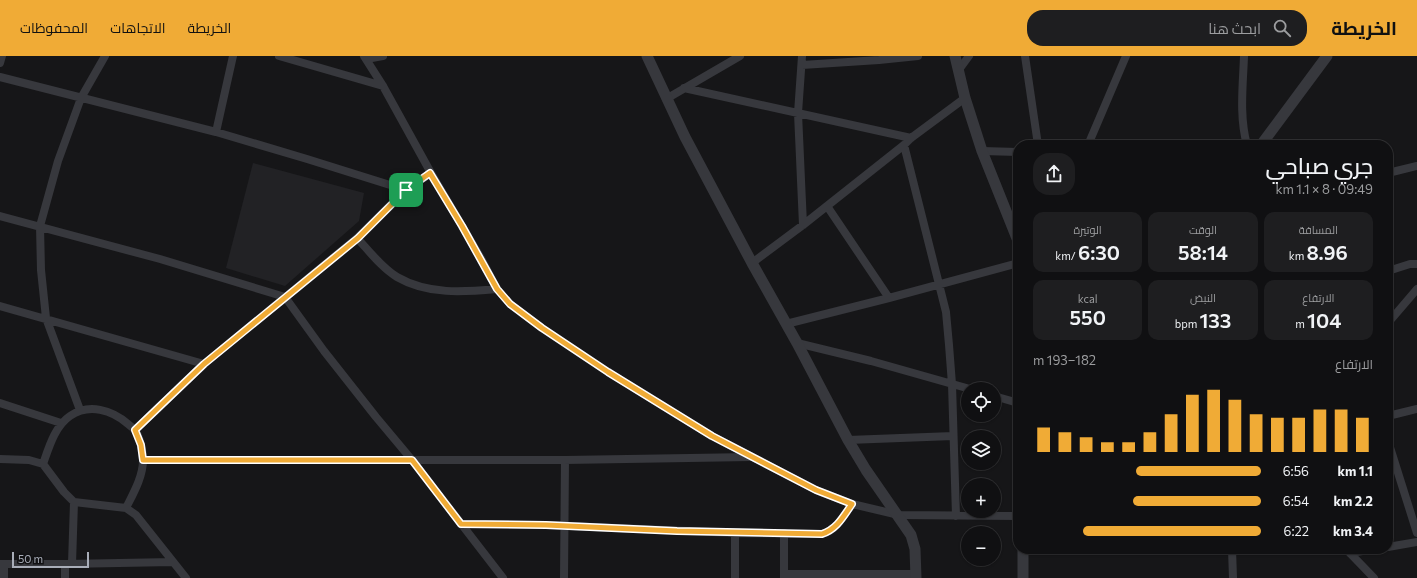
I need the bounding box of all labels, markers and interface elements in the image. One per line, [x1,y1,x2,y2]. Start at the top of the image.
search box [1027,10,1307,46]
text: الخريطة [1331,16,1397,39]
icon: search [1271,17,1293,39]
text: المحفوظات [20,19,88,36]
text: الاتجاهات [110,19,166,36]
text: الخريطة [188,19,231,36]
text: ابحث هنا [1208,19,1261,37]
text: جري صباحي [1266,152,1373,179]
button: share [1033,153,1075,195]
pin [389,173,423,207]
icon: arrive [395,179,417,201]
text: 09:49 · 8 × 1.1 km [1275,181,1373,197]
text: الوتيرة [1074,223,1102,236]
text: الوقت [1189,223,1217,236]
text: المسافة [1299,223,1338,236]
text: 6:30 [1078,240,1120,264]
text: 58:14 [1178,240,1228,264]
text: 8.96 [1307,240,1348,264]
text: /km [1055,249,1078,262]
text: km [1289,249,1307,262]
text: النبض [1190,291,1216,304]
text: الارتفاع [1302,291,1334,304]
text: kcal [1078,292,1098,305]
text: 550 [1069,305,1106,329]
text: 133 [1199,308,1231,332]
text: 104 [1307,308,1341,332]
text: bpm [1175,317,1199,330]
text: m [1295,317,1307,330]
text: 182–193 m [1033,352,1096,368]
text: الارتفاع [1335,356,1373,372]
map controls [961,382,1001,566]
button: locate [961,382,1001,422]
button: layers [961,430,1001,470]
text: 6:56 [1283,463,1309,479]
text: 1.1 km [1337,463,1373,479]
button: + [961,478,1001,518]
text: 6:54 [1283,493,1309,509]
text: 2.2 km [1333,493,1373,509]
text: 6:22 [1284,523,1309,539]
text: 3.4 km [1333,523,1373,539]
button: − [961,526,1001,566]
scale bar [12,550,89,569]
text: 50 m [18,552,43,565]

